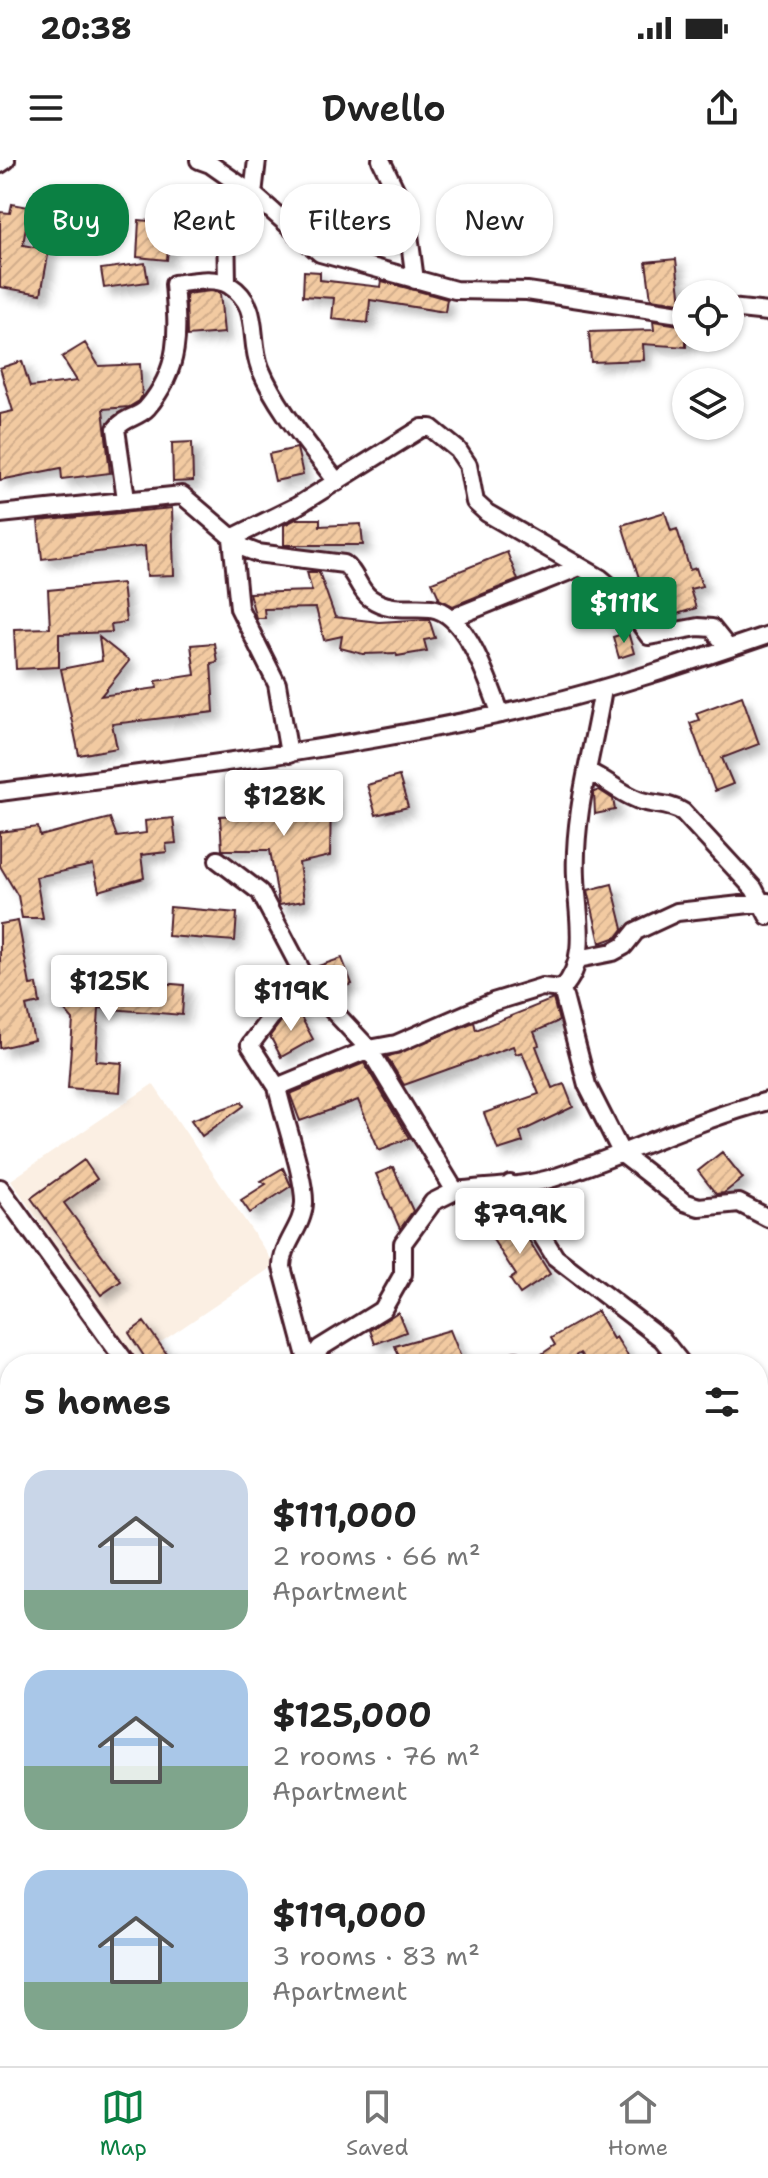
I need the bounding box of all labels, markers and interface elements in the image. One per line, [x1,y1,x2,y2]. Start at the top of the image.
text: 20:38 [40,8,132,49]
text: Dwello [322,84,446,133]
icon: menu [24,86,68,130]
icon: share [700,86,744,130]
chip: Buy [24,184,129,256]
chip: Rent [145,184,264,256]
chip: Filters [280,184,420,256]
chip: New [436,184,553,256]
map controls [672,280,744,440]
button: locate [672,280,744,352]
button: layers [672,368,744,440]
pin: $111K [568,577,680,645]
text: $111K [590,585,658,620]
pin: $128K [228,770,340,838]
text: $128K [243,778,325,813]
pin: $125K [53,955,165,1023]
text: $125K [69,963,149,998]
pin: $119K [235,965,347,1033]
text: $119K [253,973,329,1008]
pin: $79.9K [455,1188,585,1256]
text: $79.9K [473,1196,567,1231]
text: 5 homes [24,1379,171,1425]
icon: filters [700,1380,744,1424]
text: $111,000 [272,1492,417,1538]
icon: home [88,1502,184,1598]
text: 2 rooms · 66 m² [272,1538,481,1573]
text: Apartment [272,1573,408,1608]
text: $125,000 [272,1692,432,1738]
icon: home [88,1702,184,1798]
text: 2 rooms · 76 m² [272,1738,480,1773]
text: Apartment [272,1773,408,1808]
text: $119,000 [272,1892,427,1938]
icon: home [88,1902,184,1998]
text: 3 rooms · 83 m² [272,1938,480,1973]
text: Apartment [272,1973,408,2008]
tab: Map [100,2085,147,2162]
tab: Saved [346,2085,409,2162]
tab: Home [608,2085,668,2162]

